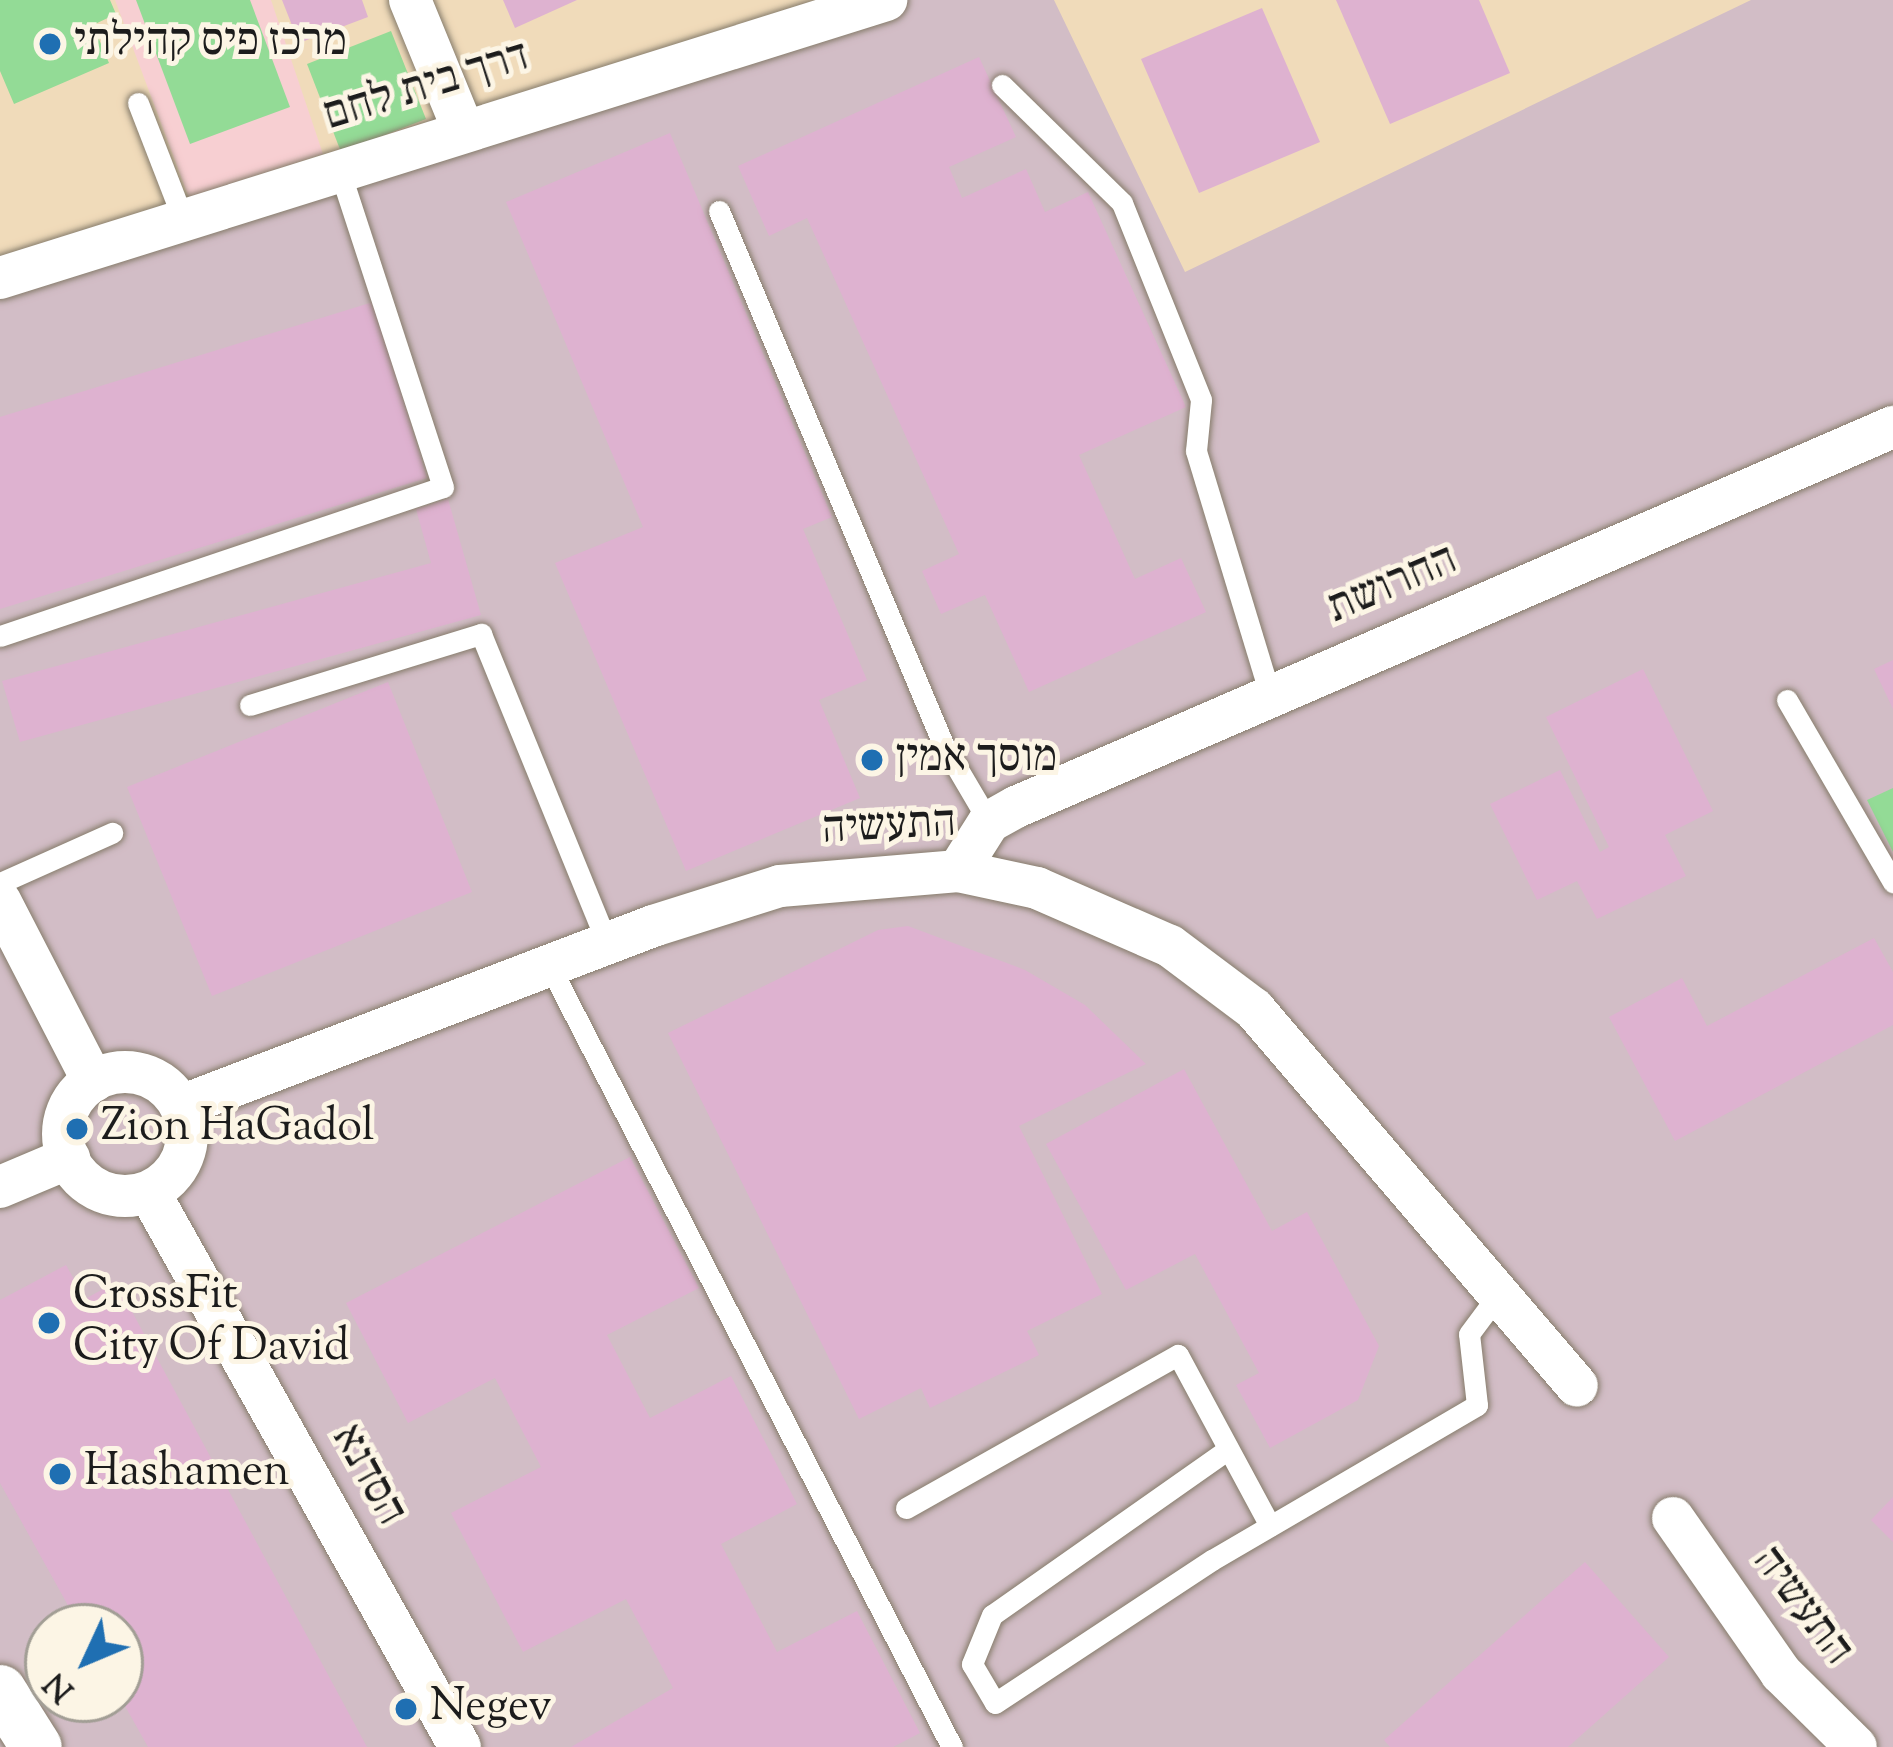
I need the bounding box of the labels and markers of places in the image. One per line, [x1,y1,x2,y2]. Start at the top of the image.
place label: מרכז פיס קהילתי [74,17,347,71]
marker: מרכז פיס קהילתי [37,31,63,57]
place label: מוסך אמין [896,733,1057,787]
marker: מוסך אמין [859,747,885,773]
place label: Zion HaGadol [101,1102,374,1156]
marker: Zion HaGadol [64,1116,90,1142]
place label: CrossFit City Of David [73,1270,349,1376]
marker: CrossFit City Of David [36,1310,62,1336]
place label: Hashamen [84,1447,290,1501]
marker: Hashamen [47,1461,73,1487]
place label: Negev [430,1682,552,1736]
marker: Negev [393,1696,419,1722]

